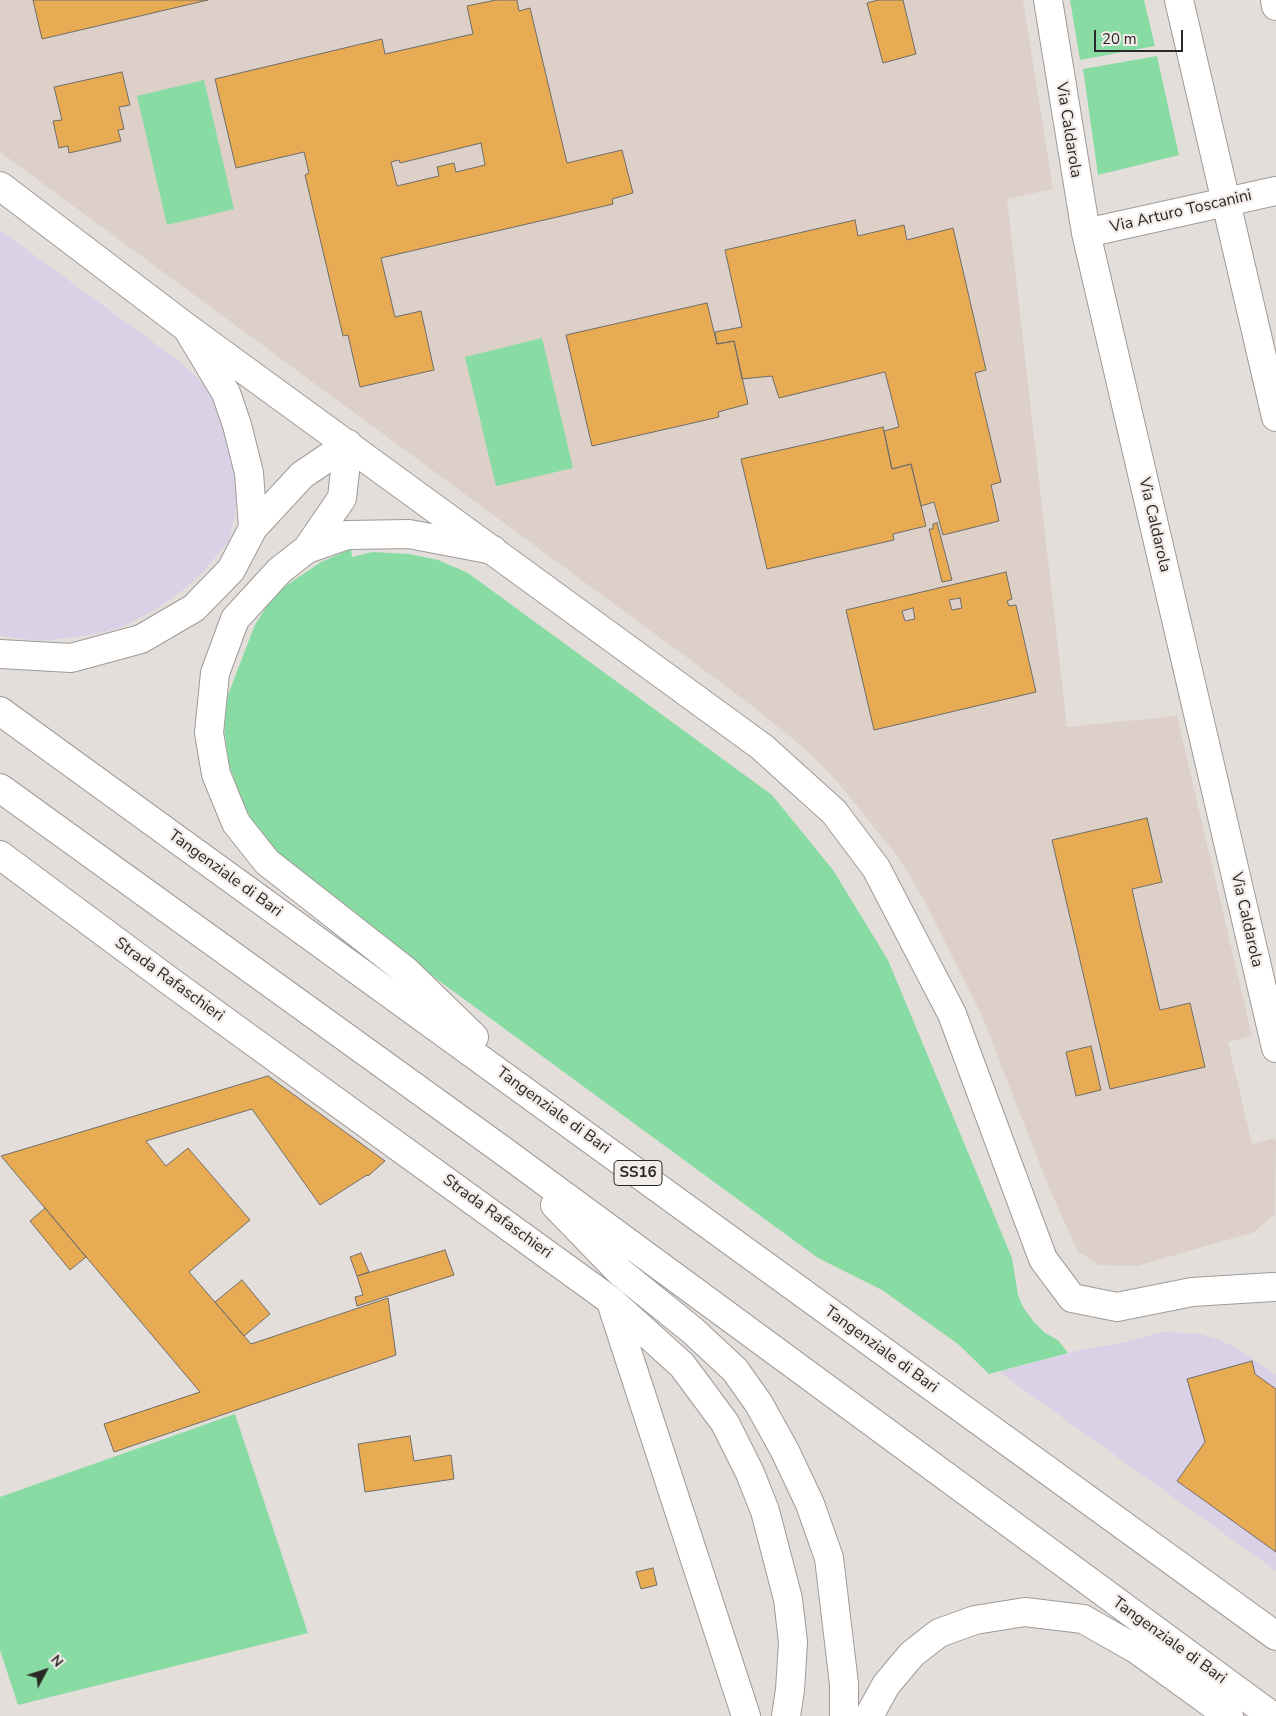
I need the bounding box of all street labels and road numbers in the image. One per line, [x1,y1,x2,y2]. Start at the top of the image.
street label: Via Caldarola [1051,81,1085,179]
street label: Via Arturo Toscanini [1108,186,1254,238]
street label: Via Caldarola [1134,476,1174,574]
street label: Tangenziale di Bari [164,826,286,922]
street label: Via Caldarola [1226,871,1266,969]
street label: Strada Rafaschieri [111,934,227,1026]
street label: Tangenziale di Bari [492,1063,614,1159]
road number: SS16 [614,1160,662,1186]
street label: Strada Rafaschieri [439,1171,555,1263]
street label: Tangenziale di Bari [820,1302,942,1398]
street label: Tangenziale di Bari [1108,1593,1230,1689]

